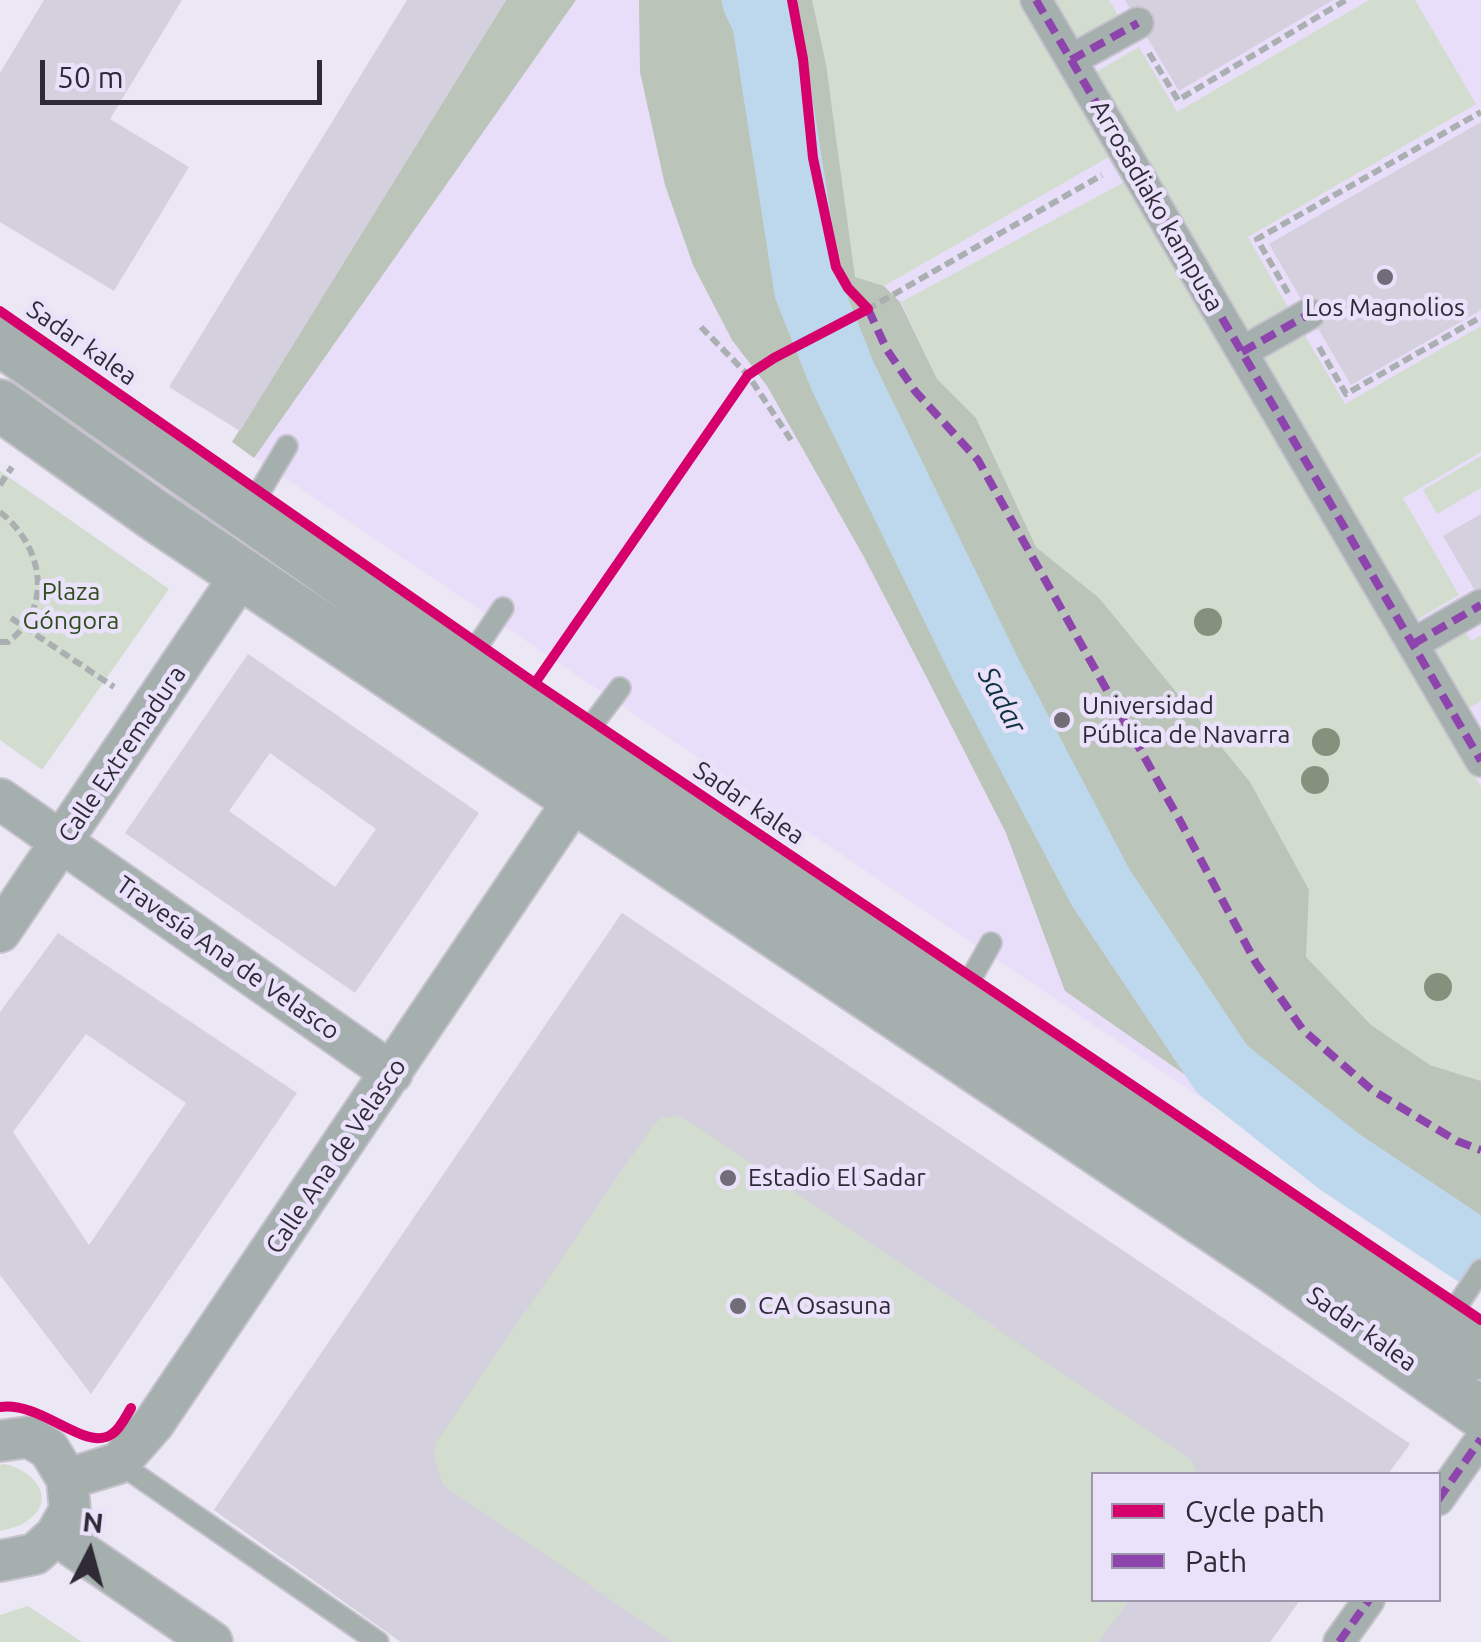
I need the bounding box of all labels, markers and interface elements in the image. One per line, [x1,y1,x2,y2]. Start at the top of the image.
scale bar [45,40,328,102]
text: 50 m [57,60,124,94]
street label: Arrosadiako kampusa [1084,95,1230,317]
marker: Los Magnolios [1374,266,1396,288]
place label: Los Magnolios [1305,293,1465,323]
street label: Sadar kalea [21,294,143,392]
park label: Plaza Góngora [23,577,119,636]
street label: Calle Extremadura [52,660,192,848]
water label: Sadar [971,661,1033,739]
place label: Universidad Pública de Navarra [1082,691,1290,750]
marker: Universidad Pública de Navarra [1051,709,1073,731]
street label: Sadar kalea [688,755,810,851]
street label: Travesía Ana de Velasco [111,870,345,1046]
street label: Calle Ana de Velasco [259,1053,413,1259]
place label: Estadio El Sadar [748,1163,926,1193]
marker: Estadio El Sadar [717,1167,739,1189]
street label: Sadar kalea [1301,1280,1423,1378]
place label: CA Osasuna [758,1291,891,1321]
marker: CA Osasuna [727,1295,749,1317]
legend [1091,1472,1441,1602]
text: Cycle path [1185,1494,1325,1528]
north arrow [40,1502,140,1602]
text: N [81,1505,105,1538]
text: Path [1185,1544,1247,1578]

